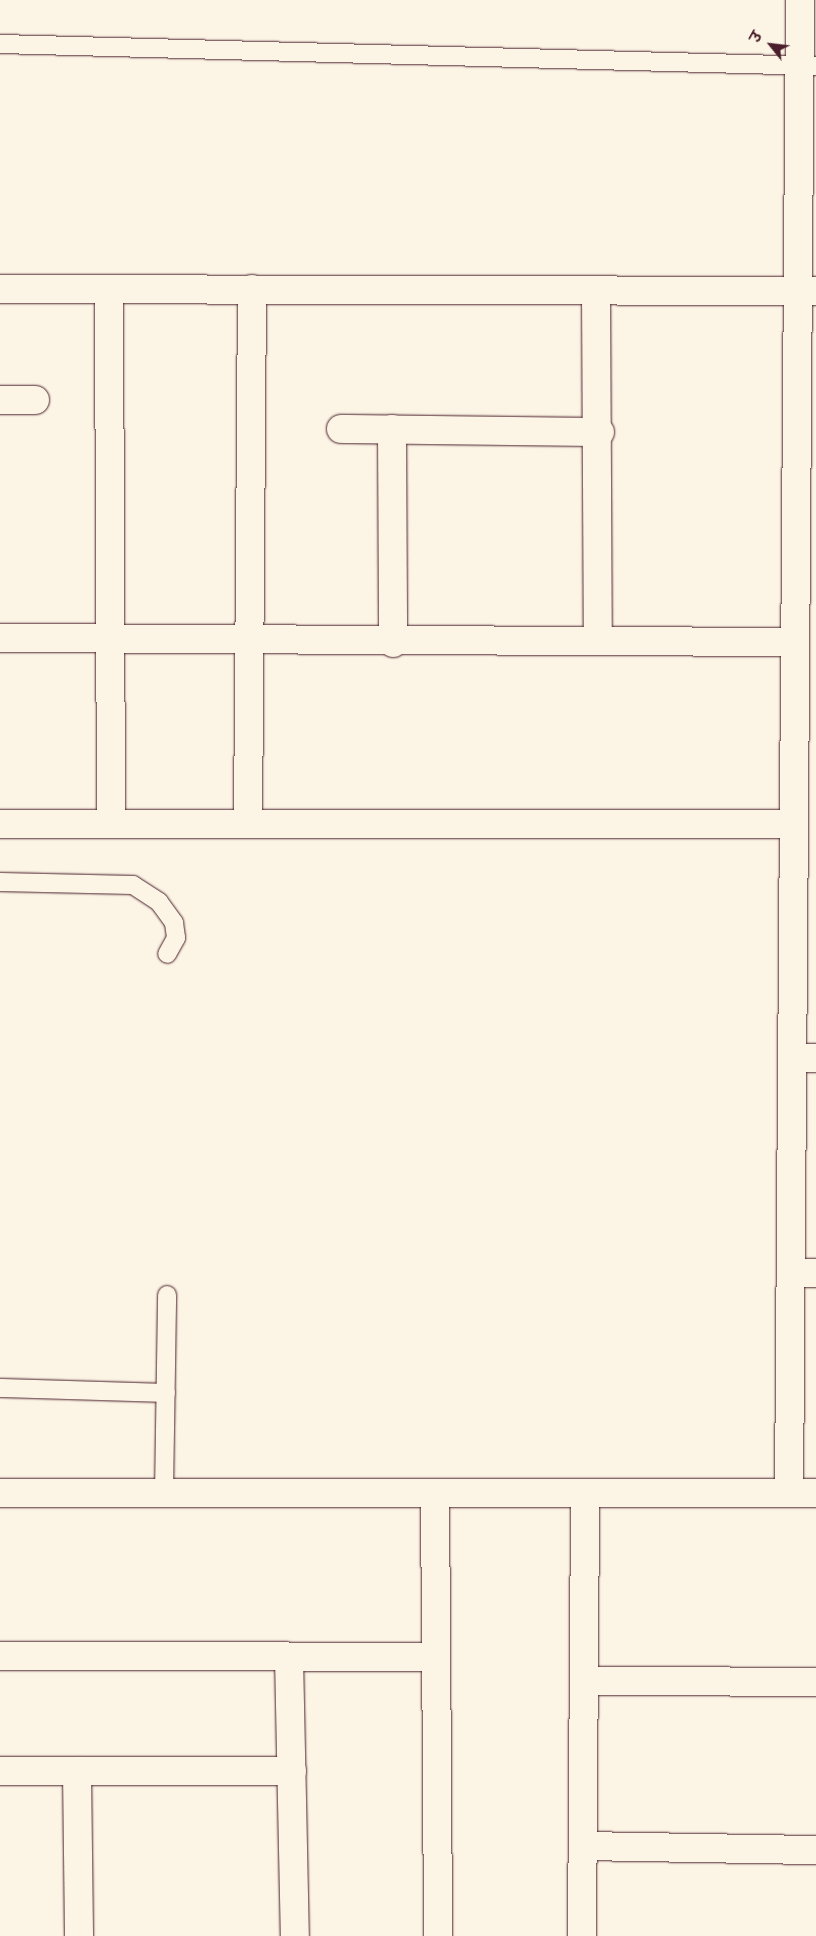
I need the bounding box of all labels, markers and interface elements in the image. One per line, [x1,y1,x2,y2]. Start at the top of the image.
north arrow [746,20,796,70]
text: उ [746,28,769,47]

